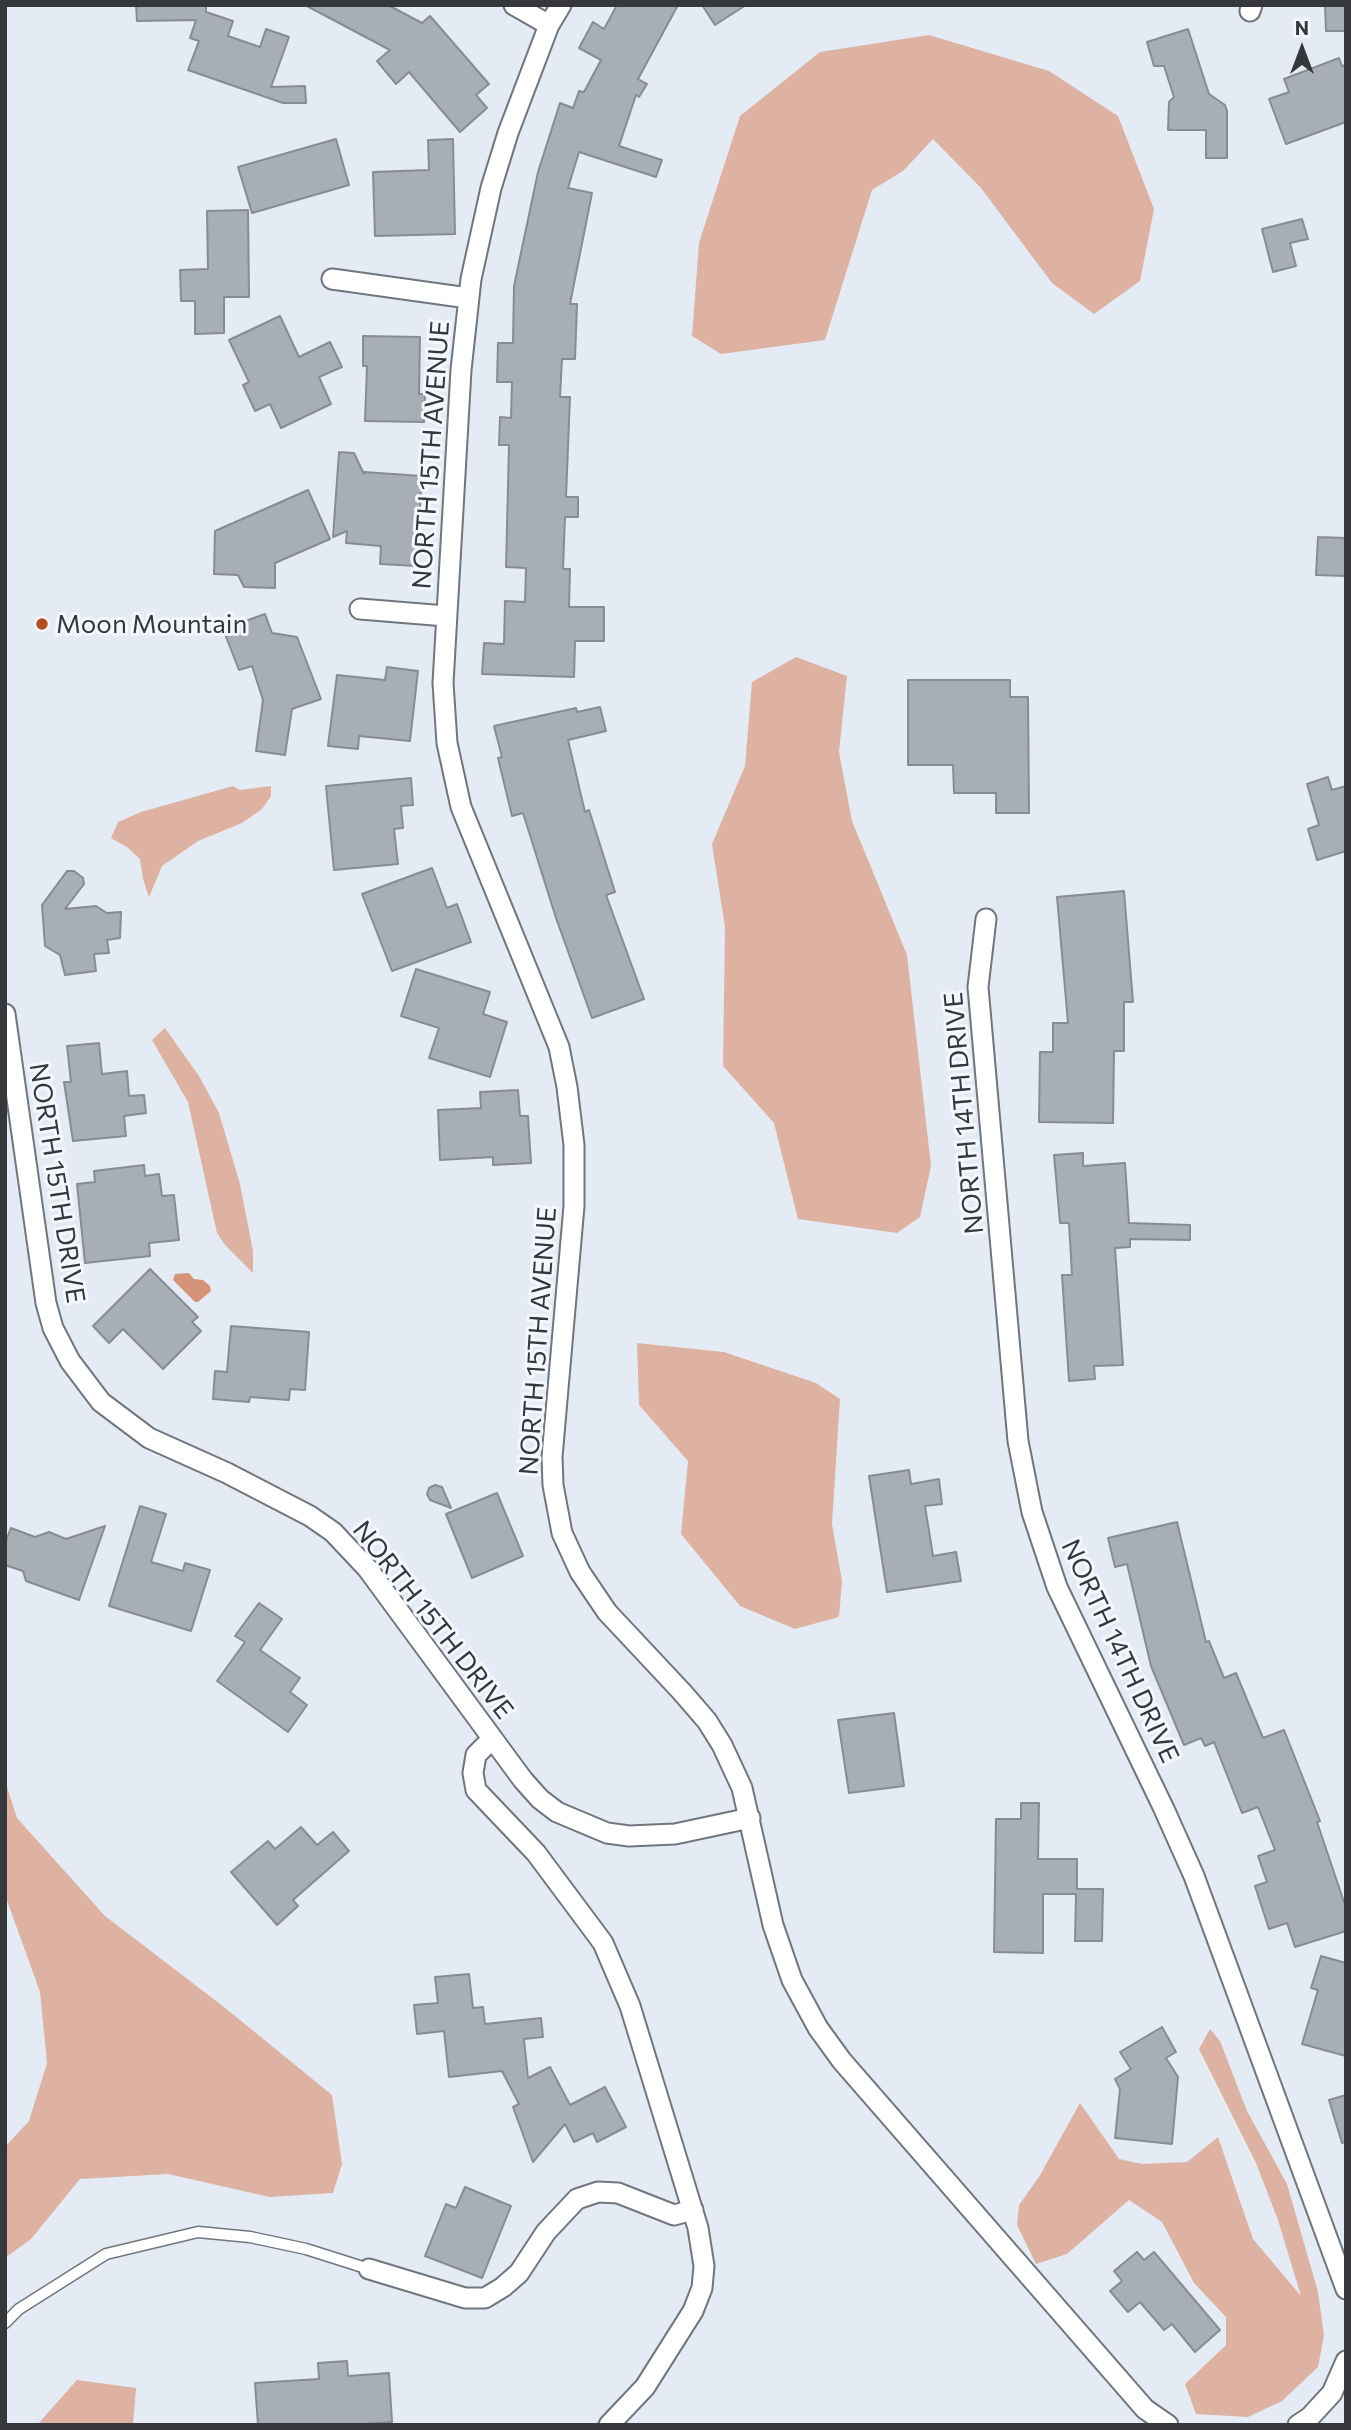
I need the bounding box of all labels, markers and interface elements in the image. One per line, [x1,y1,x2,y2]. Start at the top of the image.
north arrow [1267,14,1337,84]
text: N [1295,16,1309,39]
street label: NORTH 15TH AVENUE [406,320,456,590]
place label: Moon Mountain [56,608,247,640]
marker: Moon Mountain [34,616,50,632]
street label: NORTH 14TH DRIVE [938,991,990,1235]
street label: NORTH 15TH DRIVE [23,1061,91,1305]
street label: NORTH 15TH AVENUE [513,1206,563,1476]
street label: NORTH 15TH DRIVE [346,1515,520,1725]
street label: NORTH 14TH DRIVE [1055,1534,1185,1768]

